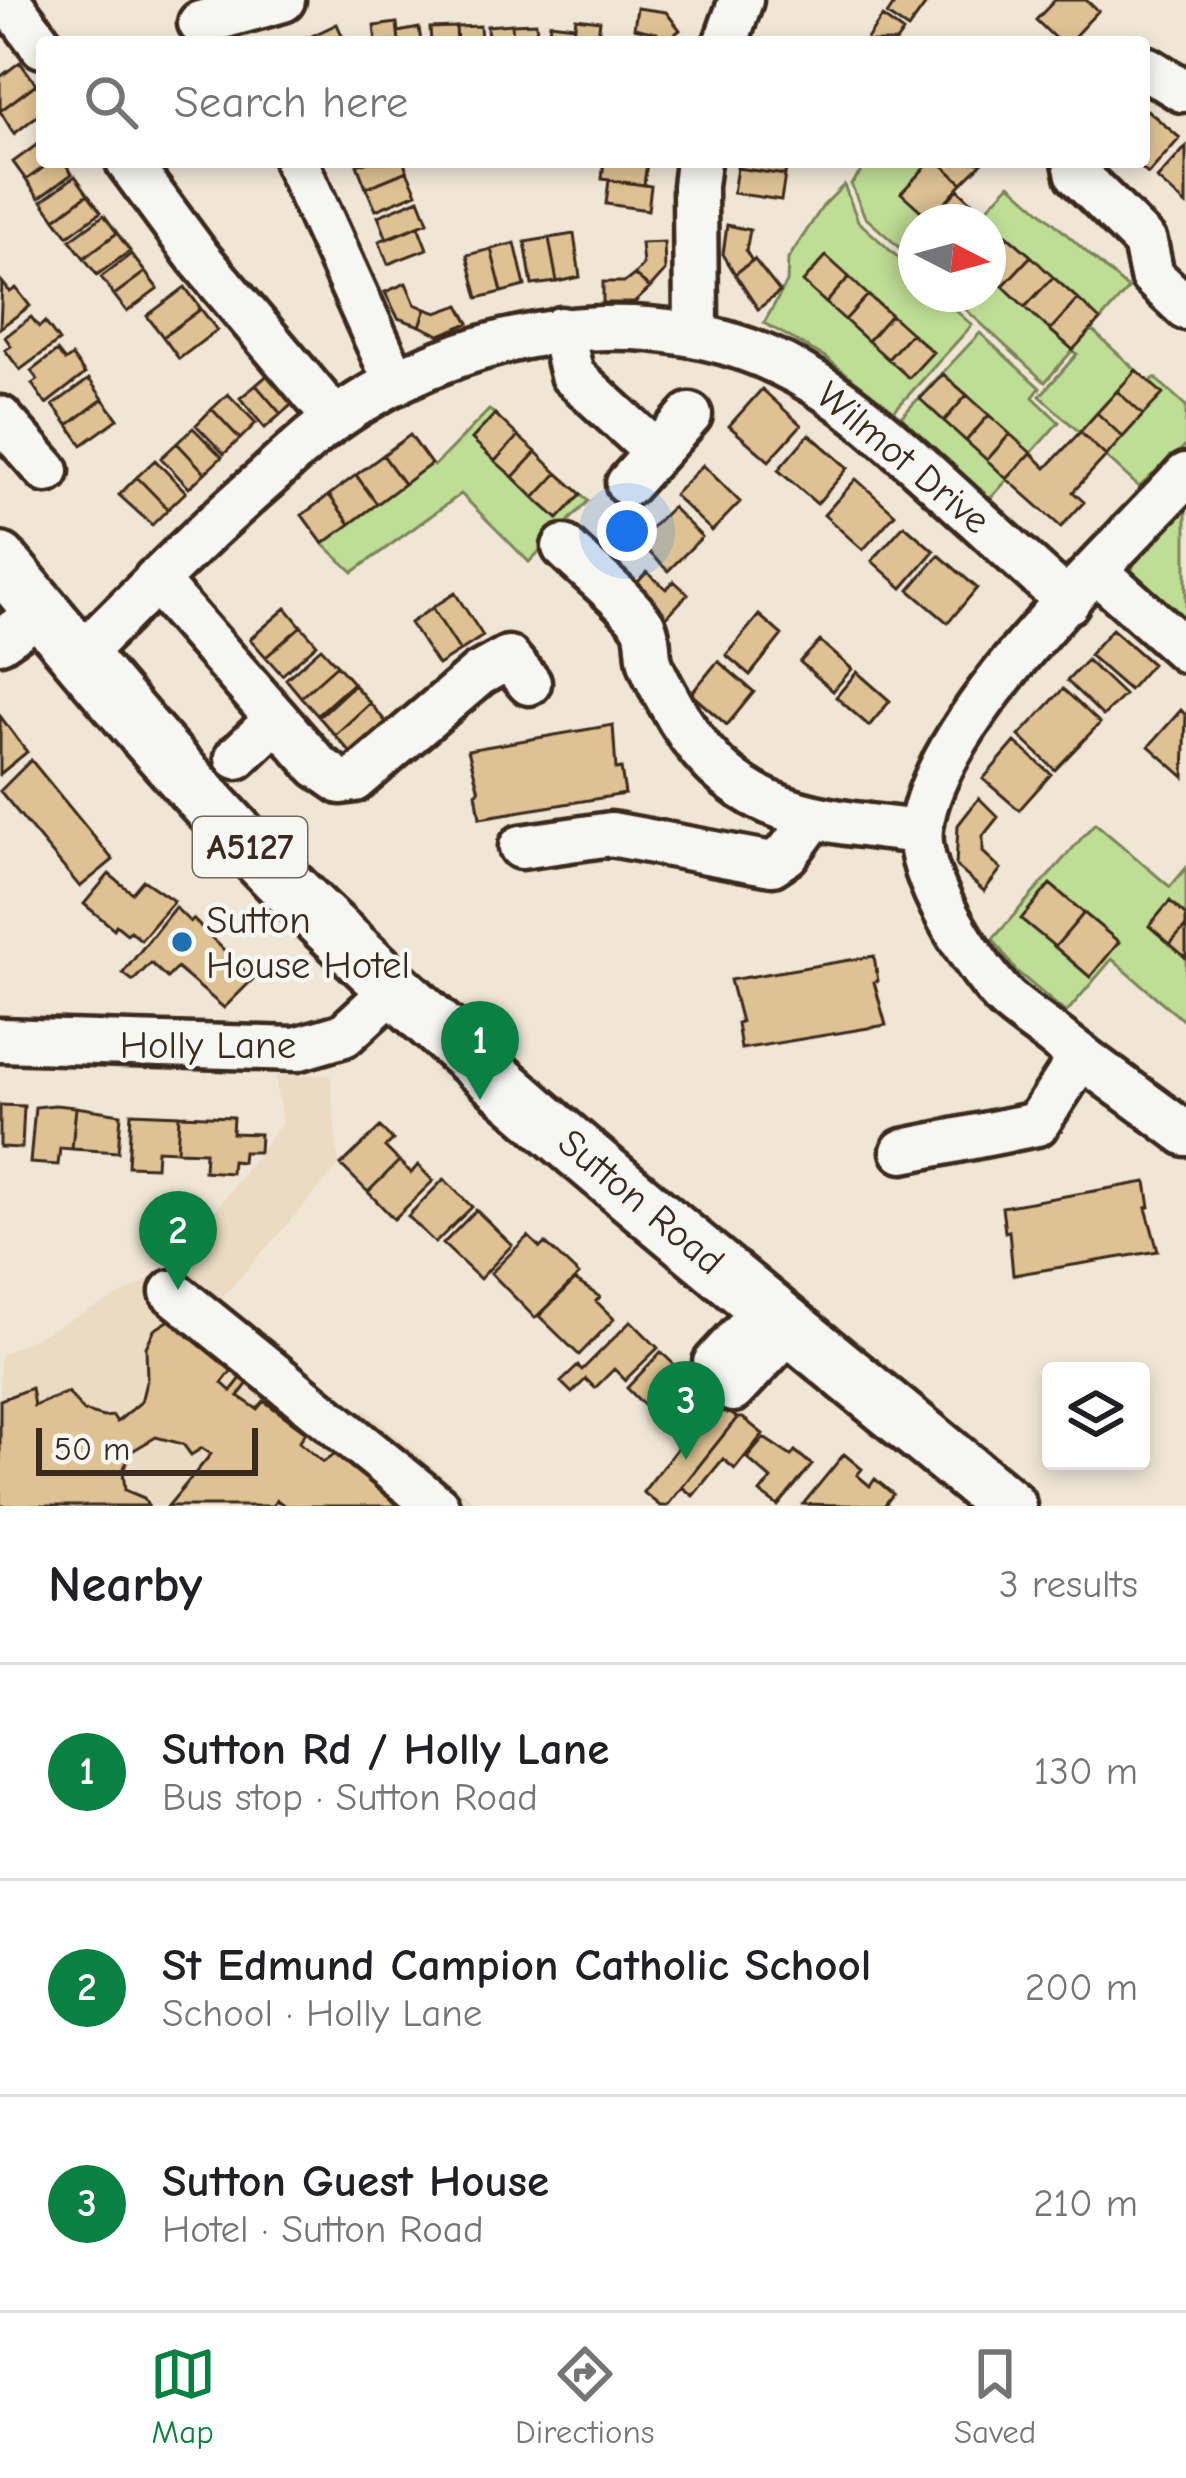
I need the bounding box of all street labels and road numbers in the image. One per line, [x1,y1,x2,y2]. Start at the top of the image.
street label: Wilmot Drive [807,373,999,543]
road number: A5127 [193,817,307,877]
street label: Holly Lane [120,1023,296,1068]
street label: Sutton Road [549,1120,733,1284]

